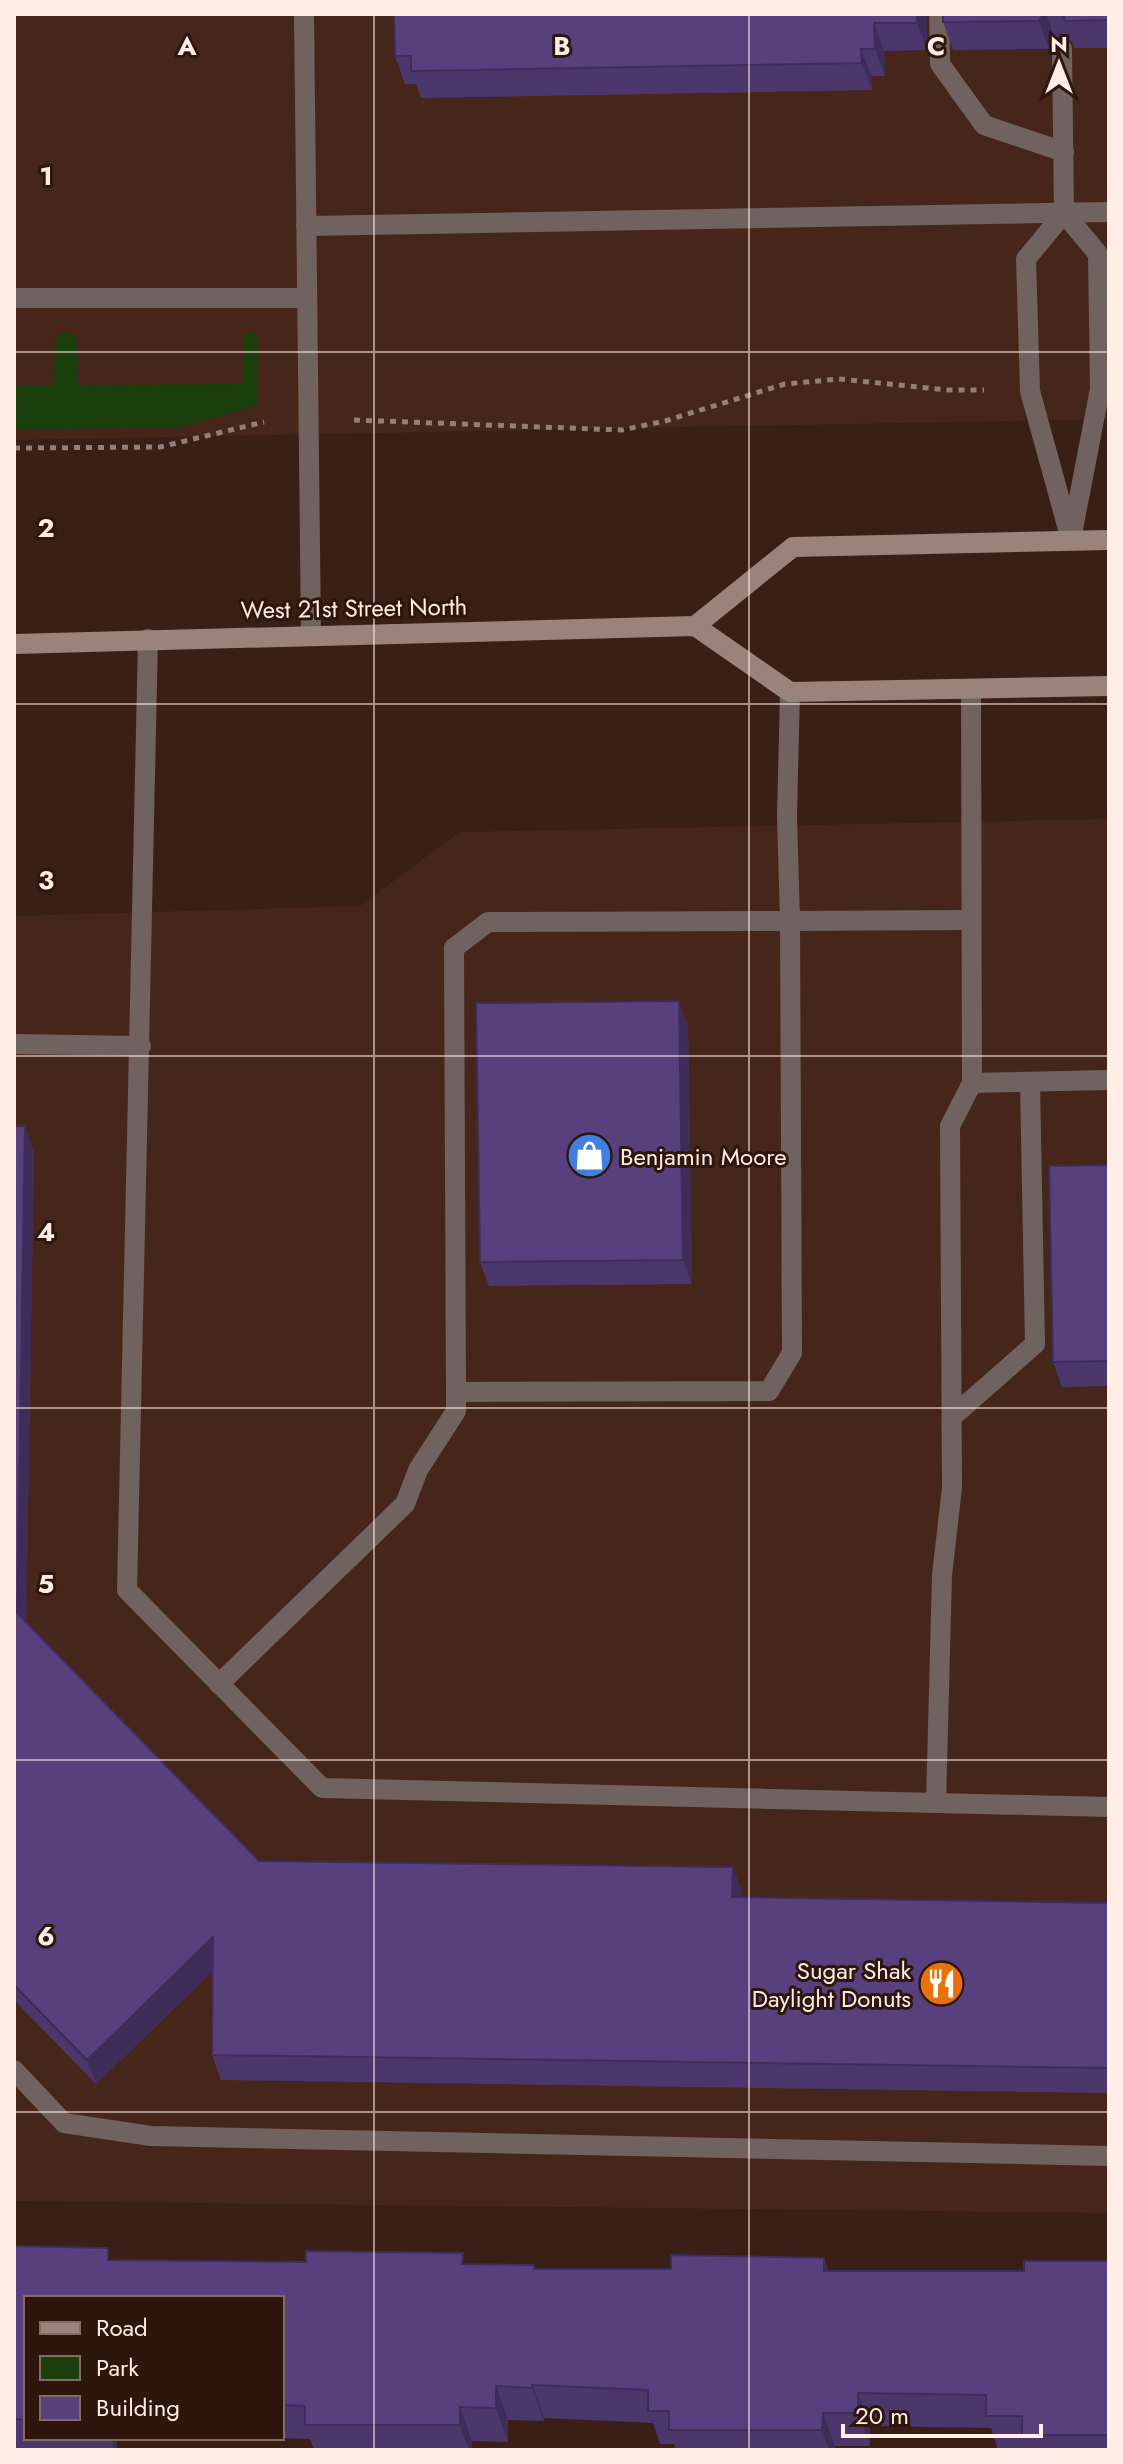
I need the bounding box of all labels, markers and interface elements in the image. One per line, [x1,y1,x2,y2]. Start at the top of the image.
north arrow [1019,24,1099,104]
text: A [176,27,197,65]
text: B [553,27,571,65]
text: C [927,27,945,65]
text: N [1050,28,1068,60]
text: 1 [39,157,53,195]
text: 2 [37,509,55,547]
street label: West 21st Street North [240,589,468,627]
text: 3 [38,861,54,899]
shop icon: Benjamin Moore [565,1132,613,1180]
place label: Benjamin Moore [620,1139,787,1174]
text: 4 [37,1213,55,1251]
text: 5 [38,1565,54,1603]
text: 6 [37,1917,55,1955]
place label: Sugar Shak Daylight Donuts [752,1953,911,2016]
restaurant icon: Sugar Shak Daylight Donuts [918,1960,966,2008]
legend [24,2296,284,2440]
text: Road [96,2310,148,2345]
text: Park [96,2350,139,2385]
scale bar [843,2388,1041,2438]
text: Building [96,2390,180,2425]
text: 20 m [855,2398,909,2433]

